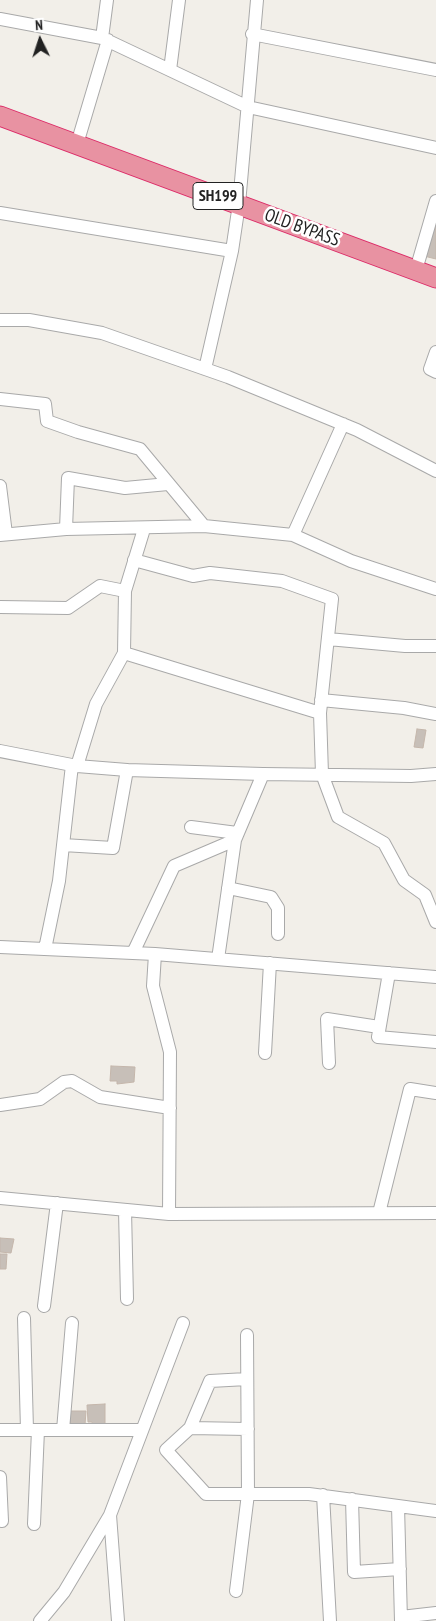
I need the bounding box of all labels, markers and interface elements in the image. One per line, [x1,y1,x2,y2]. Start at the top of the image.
north arrow [15,15,65,65]
text: N [35,16,43,34]
road number: SH199 [193,182,243,210]
street label: OLD BYPASS [261,204,343,252]

